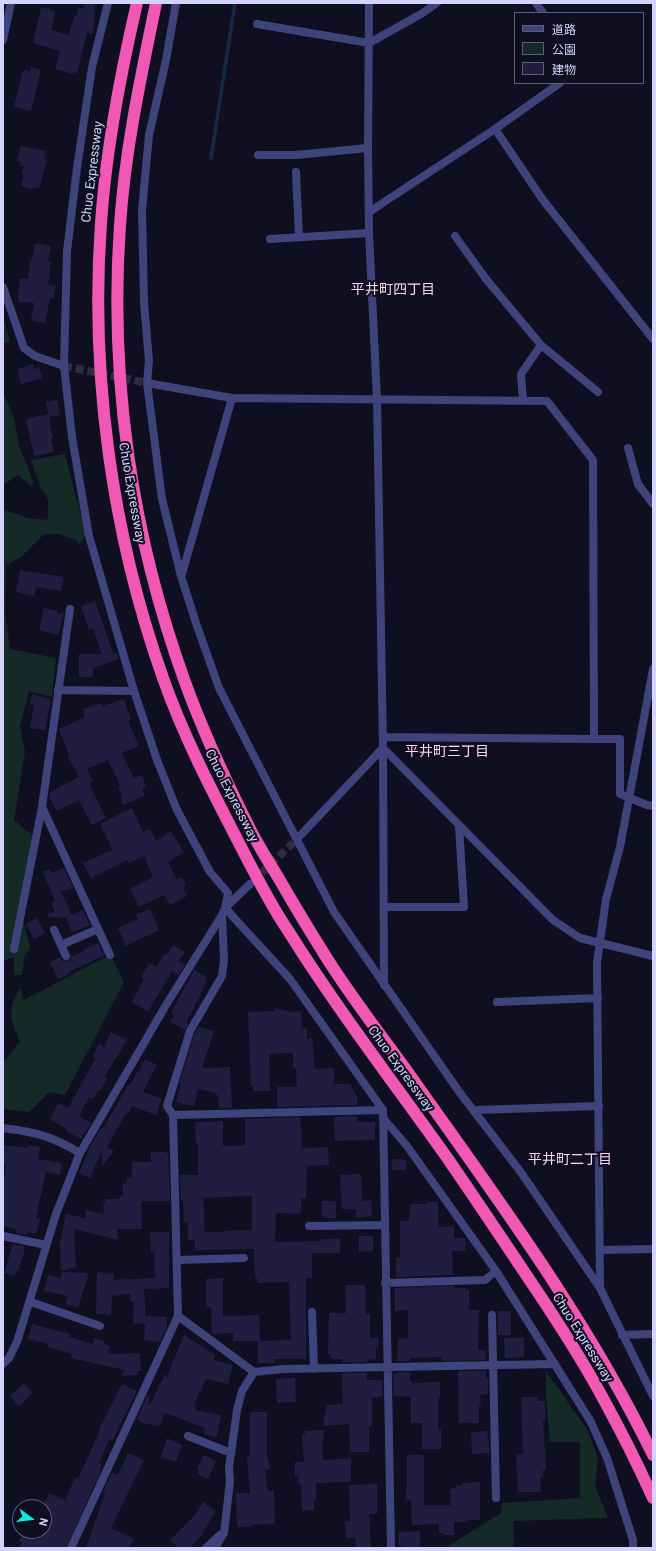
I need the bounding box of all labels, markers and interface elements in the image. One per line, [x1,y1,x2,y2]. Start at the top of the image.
legend [514,12,644,84]
text: 道路 [552,23,576,37]
text: 公園 [552,43,576,57]
text: 建物 [552,63,576,77]
street label: Chuo Expressway [79,120,107,224]
district label: 平井町四丁目 [351,282,435,298]
street label: Chuo Expressway [114,441,148,545]
district label: 平井町三丁目 [405,744,489,760]
street label: Chuo Expressway [201,747,261,845]
street label: Chuo Expressway [364,1023,436,1115]
district label: 平井町二丁目 [528,1152,612,1168]
street label: Chuo Expressway [548,1291,616,1385]
north arrow [12,1499,52,1539]
text: N [36,1517,50,1527]

